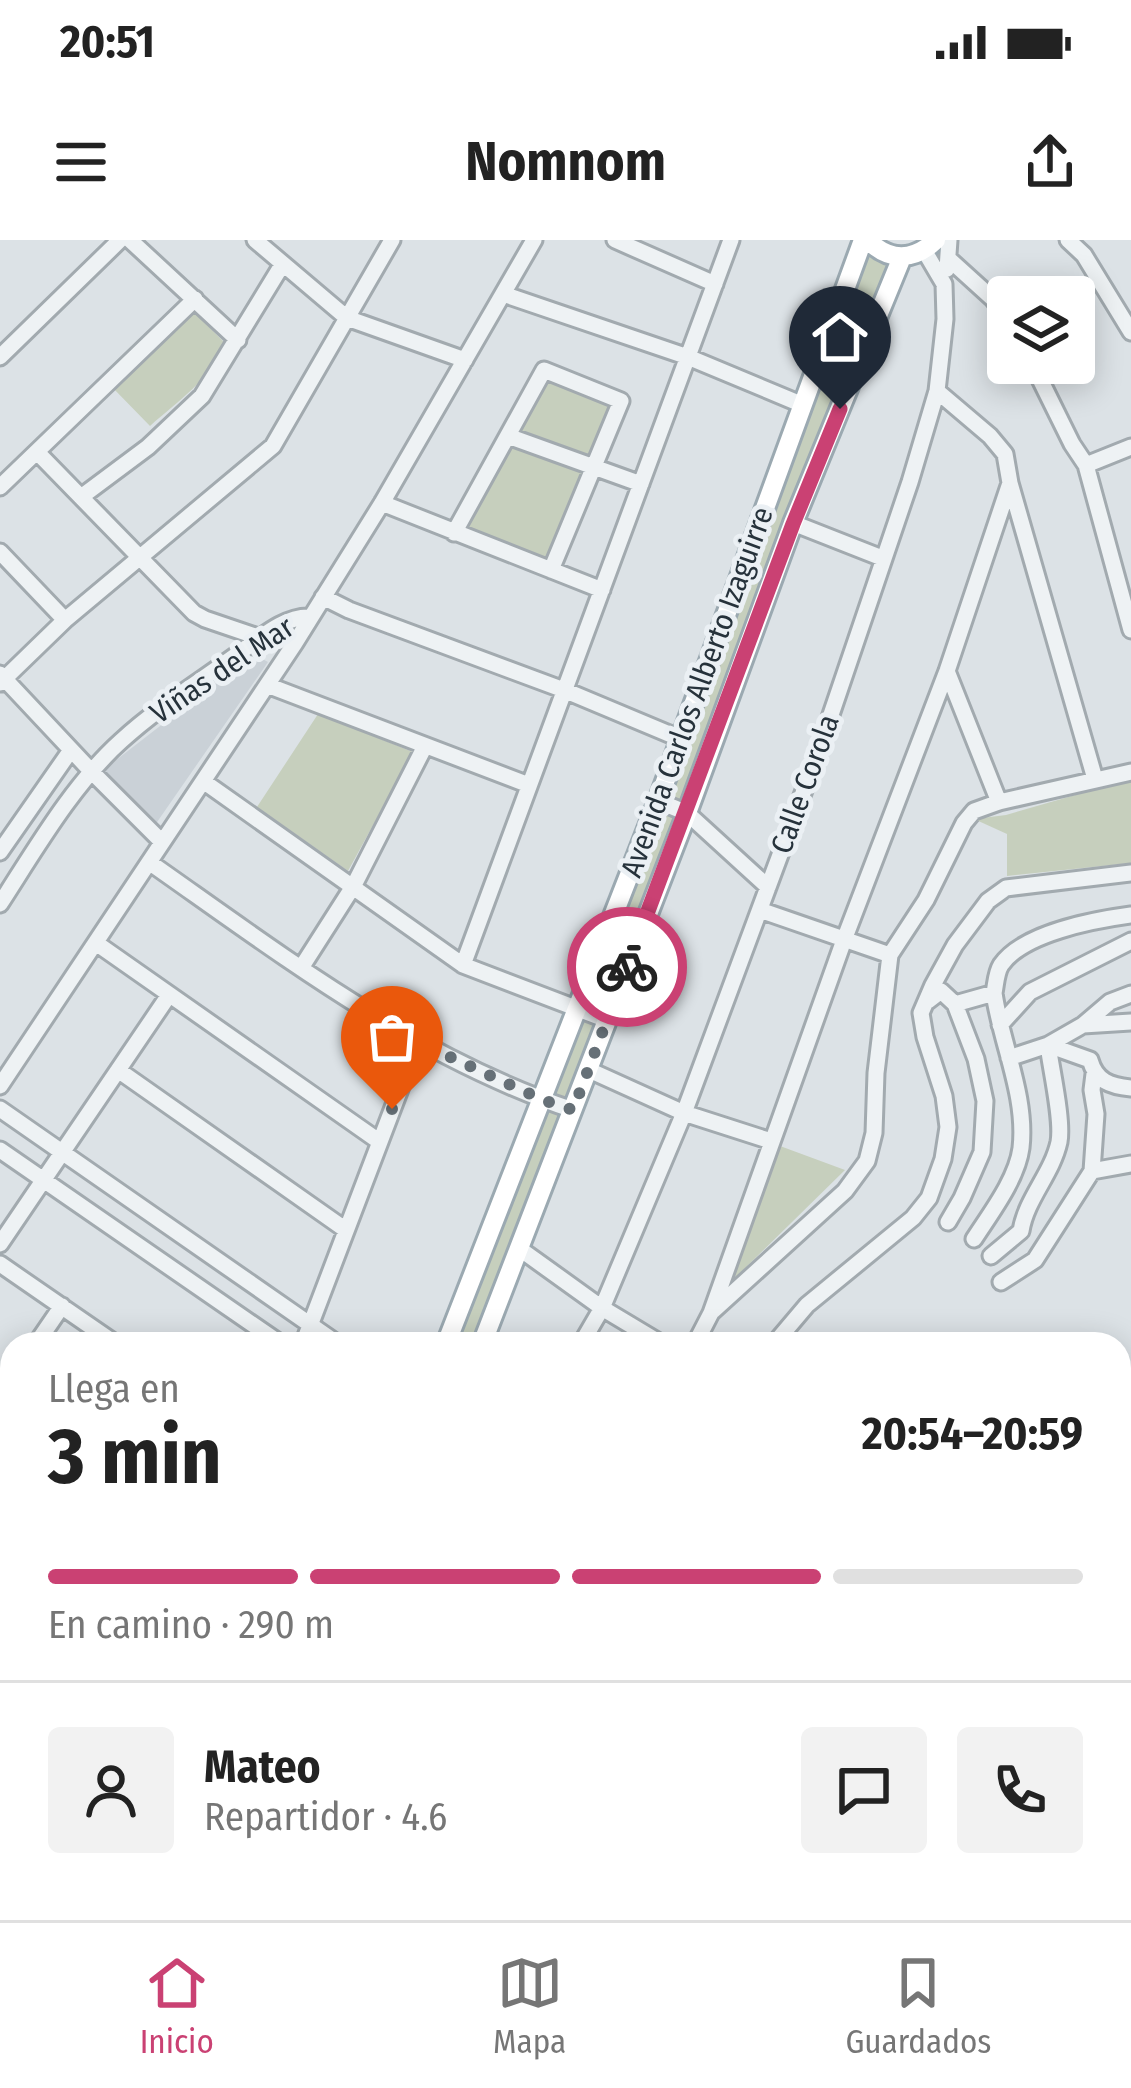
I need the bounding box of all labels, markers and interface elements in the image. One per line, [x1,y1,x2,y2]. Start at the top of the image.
text: 20:51 [60,15,155,69]
icon: menu [48,129,114,195]
icon: share [1017,129,1083,195]
text: Nomnom [465,130,666,194]
map controls [987,276,1095,384]
button: layers [987,276,1095,384]
pin [789,286,891,409]
icon: home [807,304,873,370]
street label: Avenida Carlos Alberto Izaguirre [613,502,781,882]
street label: Viñas del Mar [143,609,301,731]
street label: Calle Corola [763,710,847,858]
courier [567,907,687,1027]
icon: bike [594,934,660,1000]
pin [341,986,443,1109]
icon: bag [359,1004,425,1070]
text: Llega en [48,1366,180,1412]
text: 20:54–20:59 [862,1407,1083,1461]
text: 3 min [48,1410,222,1504]
text: En camino · 290 m [48,1602,334,1648]
button: person [48,1727,174,1853]
button: chat [801,1727,927,1853]
button: phone [957,1727,1083,1853]
text: Mateo [204,1740,321,1794]
text: Repartidor · 4.6 [204,1794,447,1840]
tab: Inicio [140,1950,214,2062]
tab: Mapa [493,1950,566,2062]
tab: Guardados [845,1950,991,2062]

